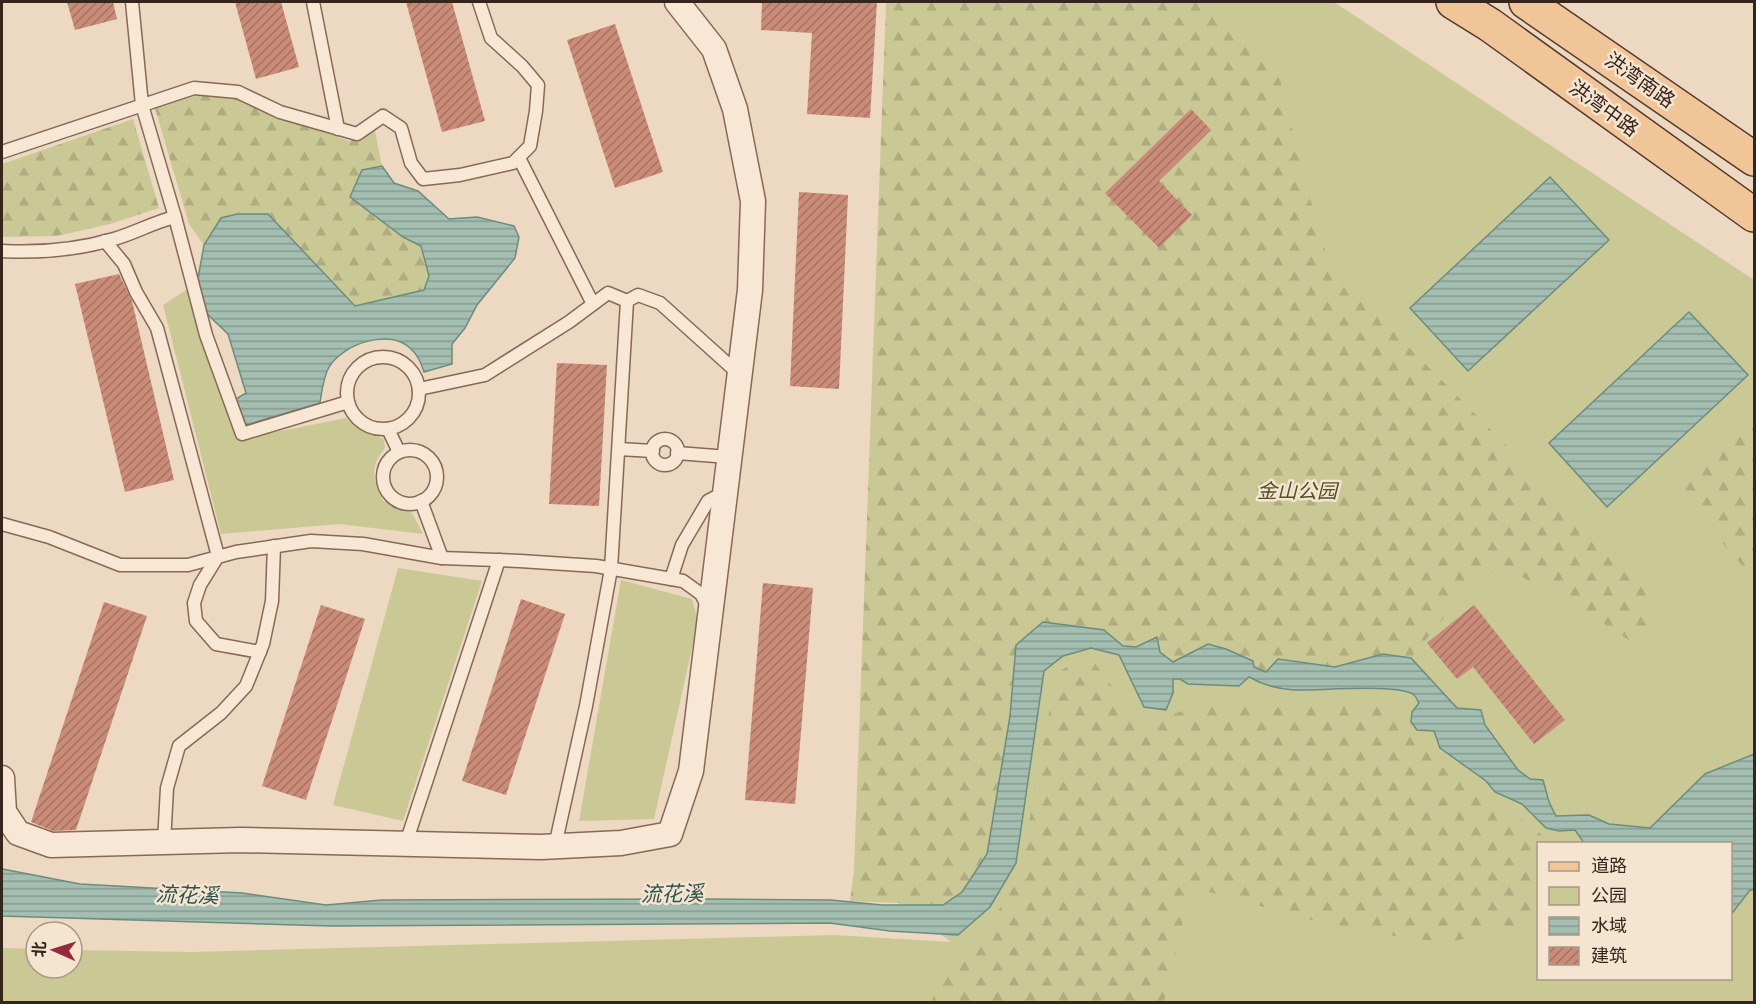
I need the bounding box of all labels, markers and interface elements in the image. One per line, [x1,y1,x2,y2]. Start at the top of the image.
street label: 洪湾南路 [1600,46,1681,114]
street label: 洪湾中路 [1564,73,1645,142]
park label: 金山公园 [1257,477,1340,504]
legend [1537,842,1732,980]
text: 道路 [1591,853,1627,877]
water label: 流花溪 [640,878,706,908]
water label: 流花溪 [155,879,221,909]
text: 公园 [1591,883,1627,907]
text: 水域 [1591,913,1627,937]
north arrow [24,920,84,980]
text: 北 [28,941,50,958]
text: 建筑 [1591,943,1627,967]

